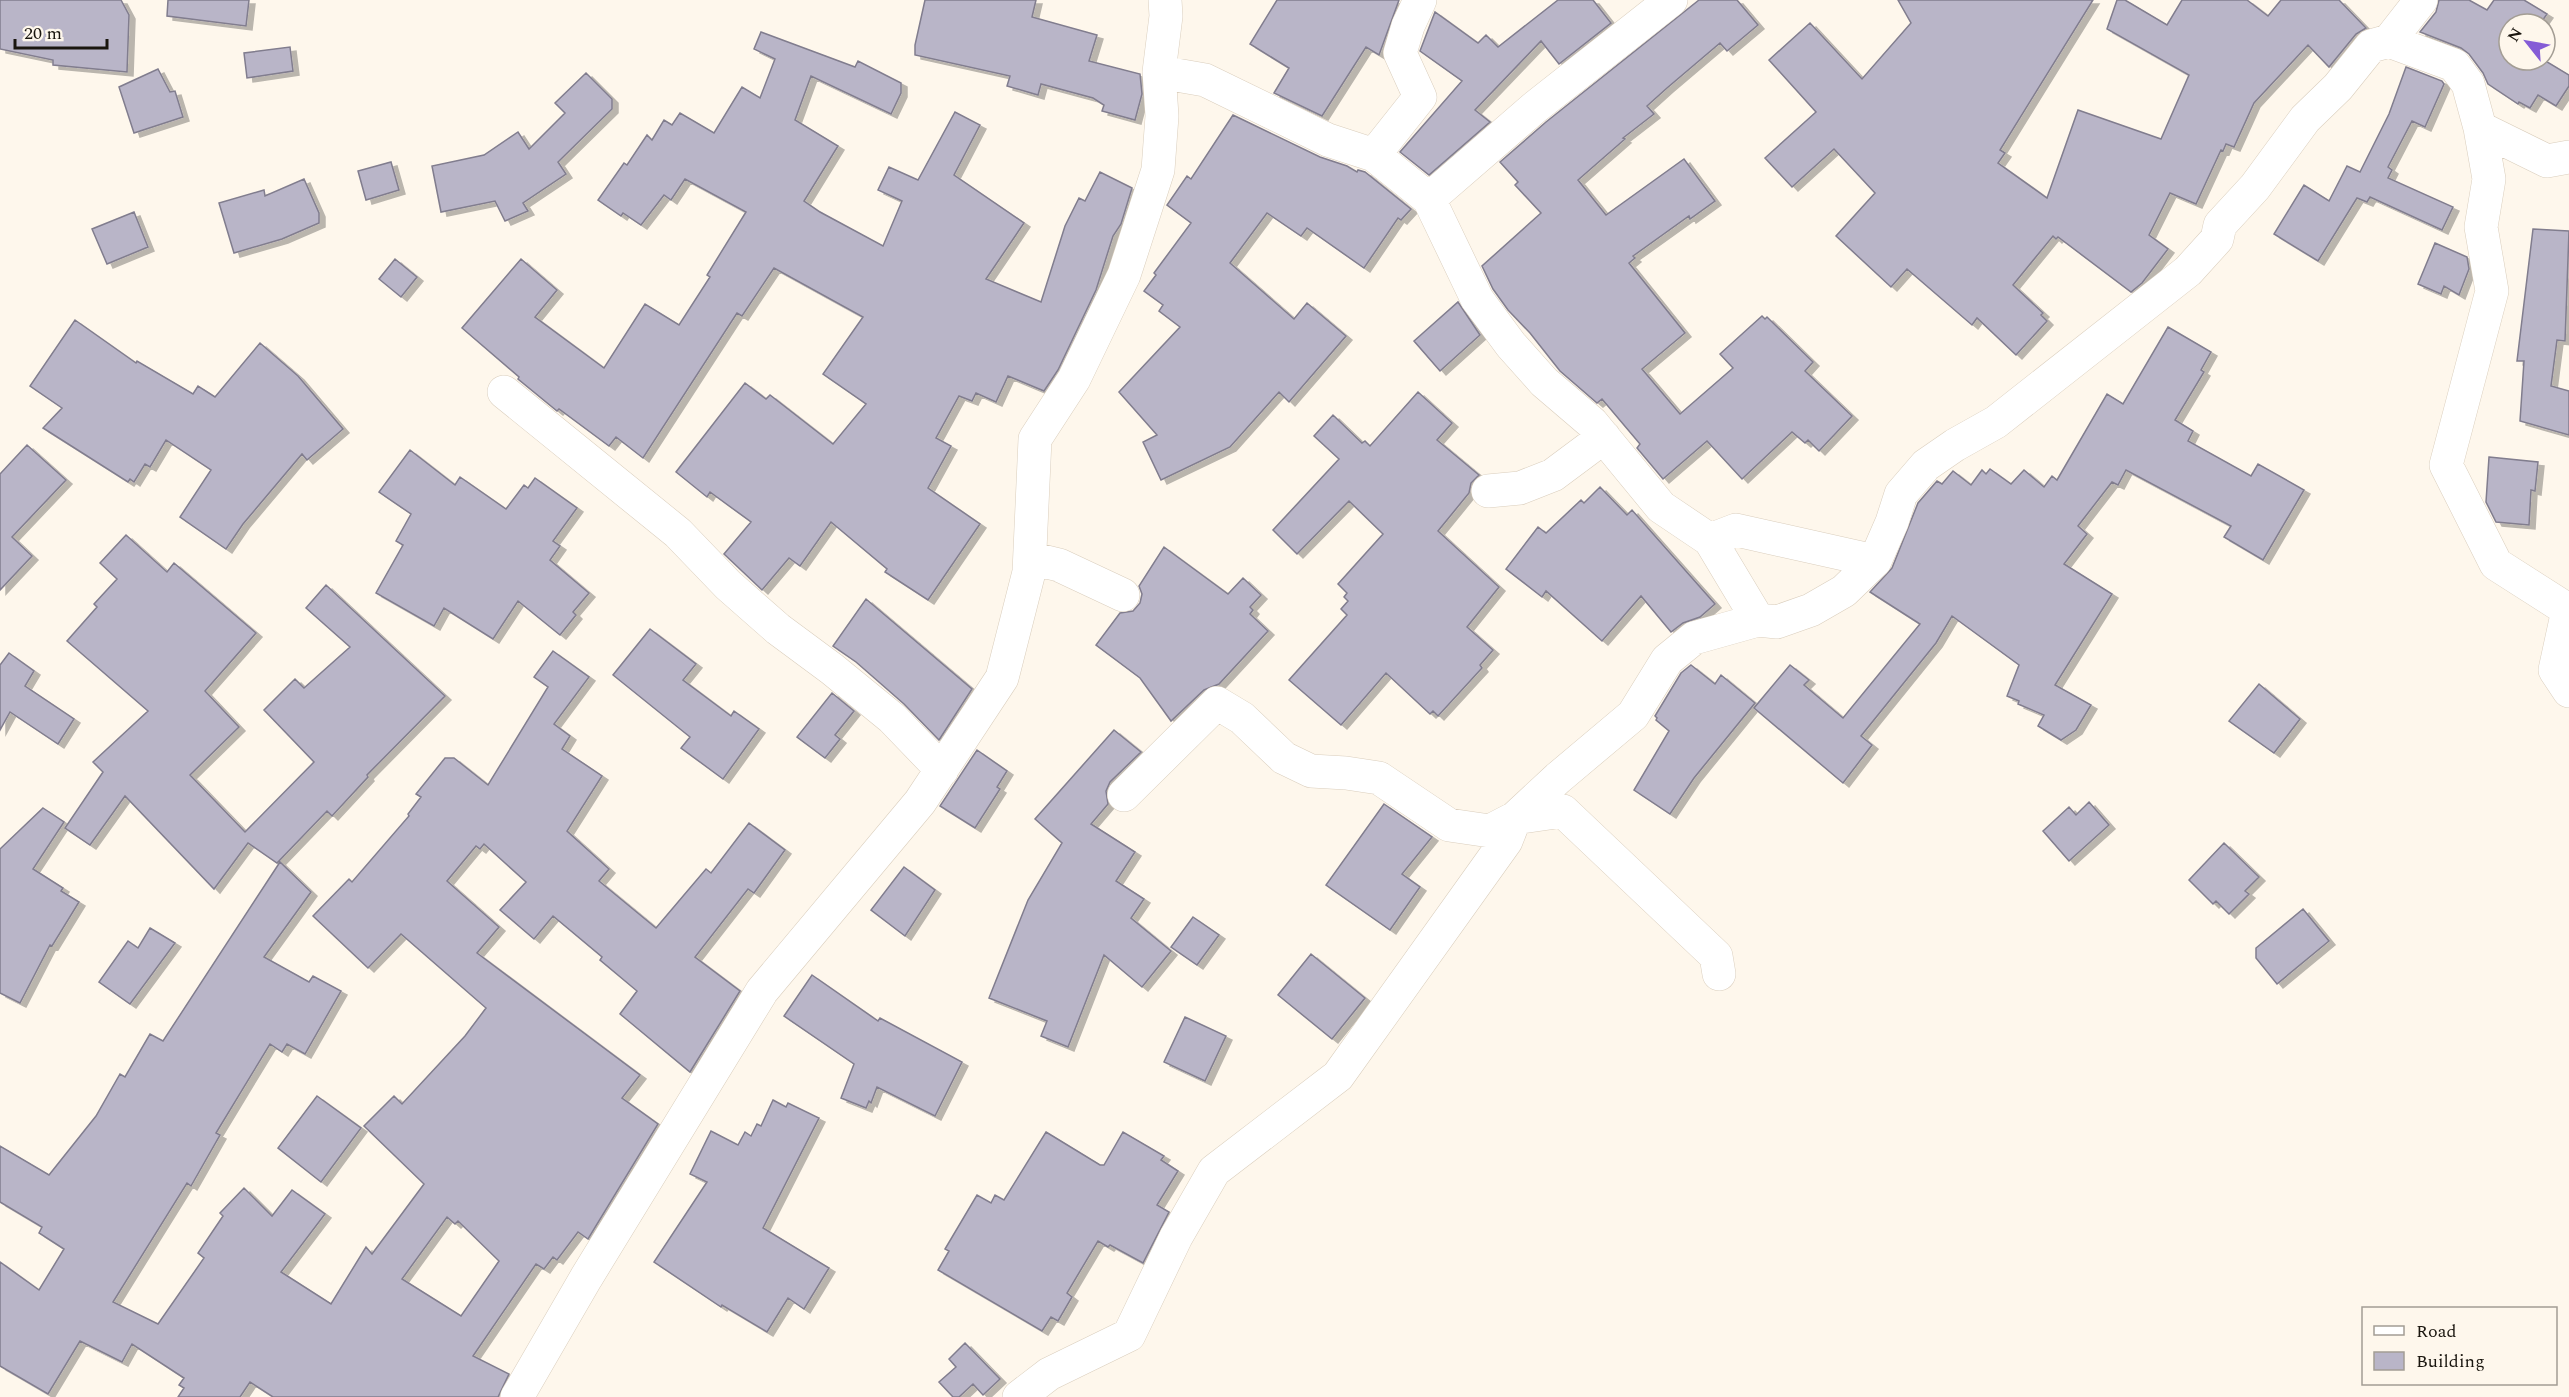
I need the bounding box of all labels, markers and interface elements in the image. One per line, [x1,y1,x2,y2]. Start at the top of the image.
scale bar [15,12,106,50]
north arrow [2497,12,2557,72]
text: 20 m [24,20,62,47]
text: N [2501,23,2529,47]
legend [2362,1307,2557,1385]
text: Road [2416,1318,2457,1345]
text: Building [2416,1348,2485,1375]

